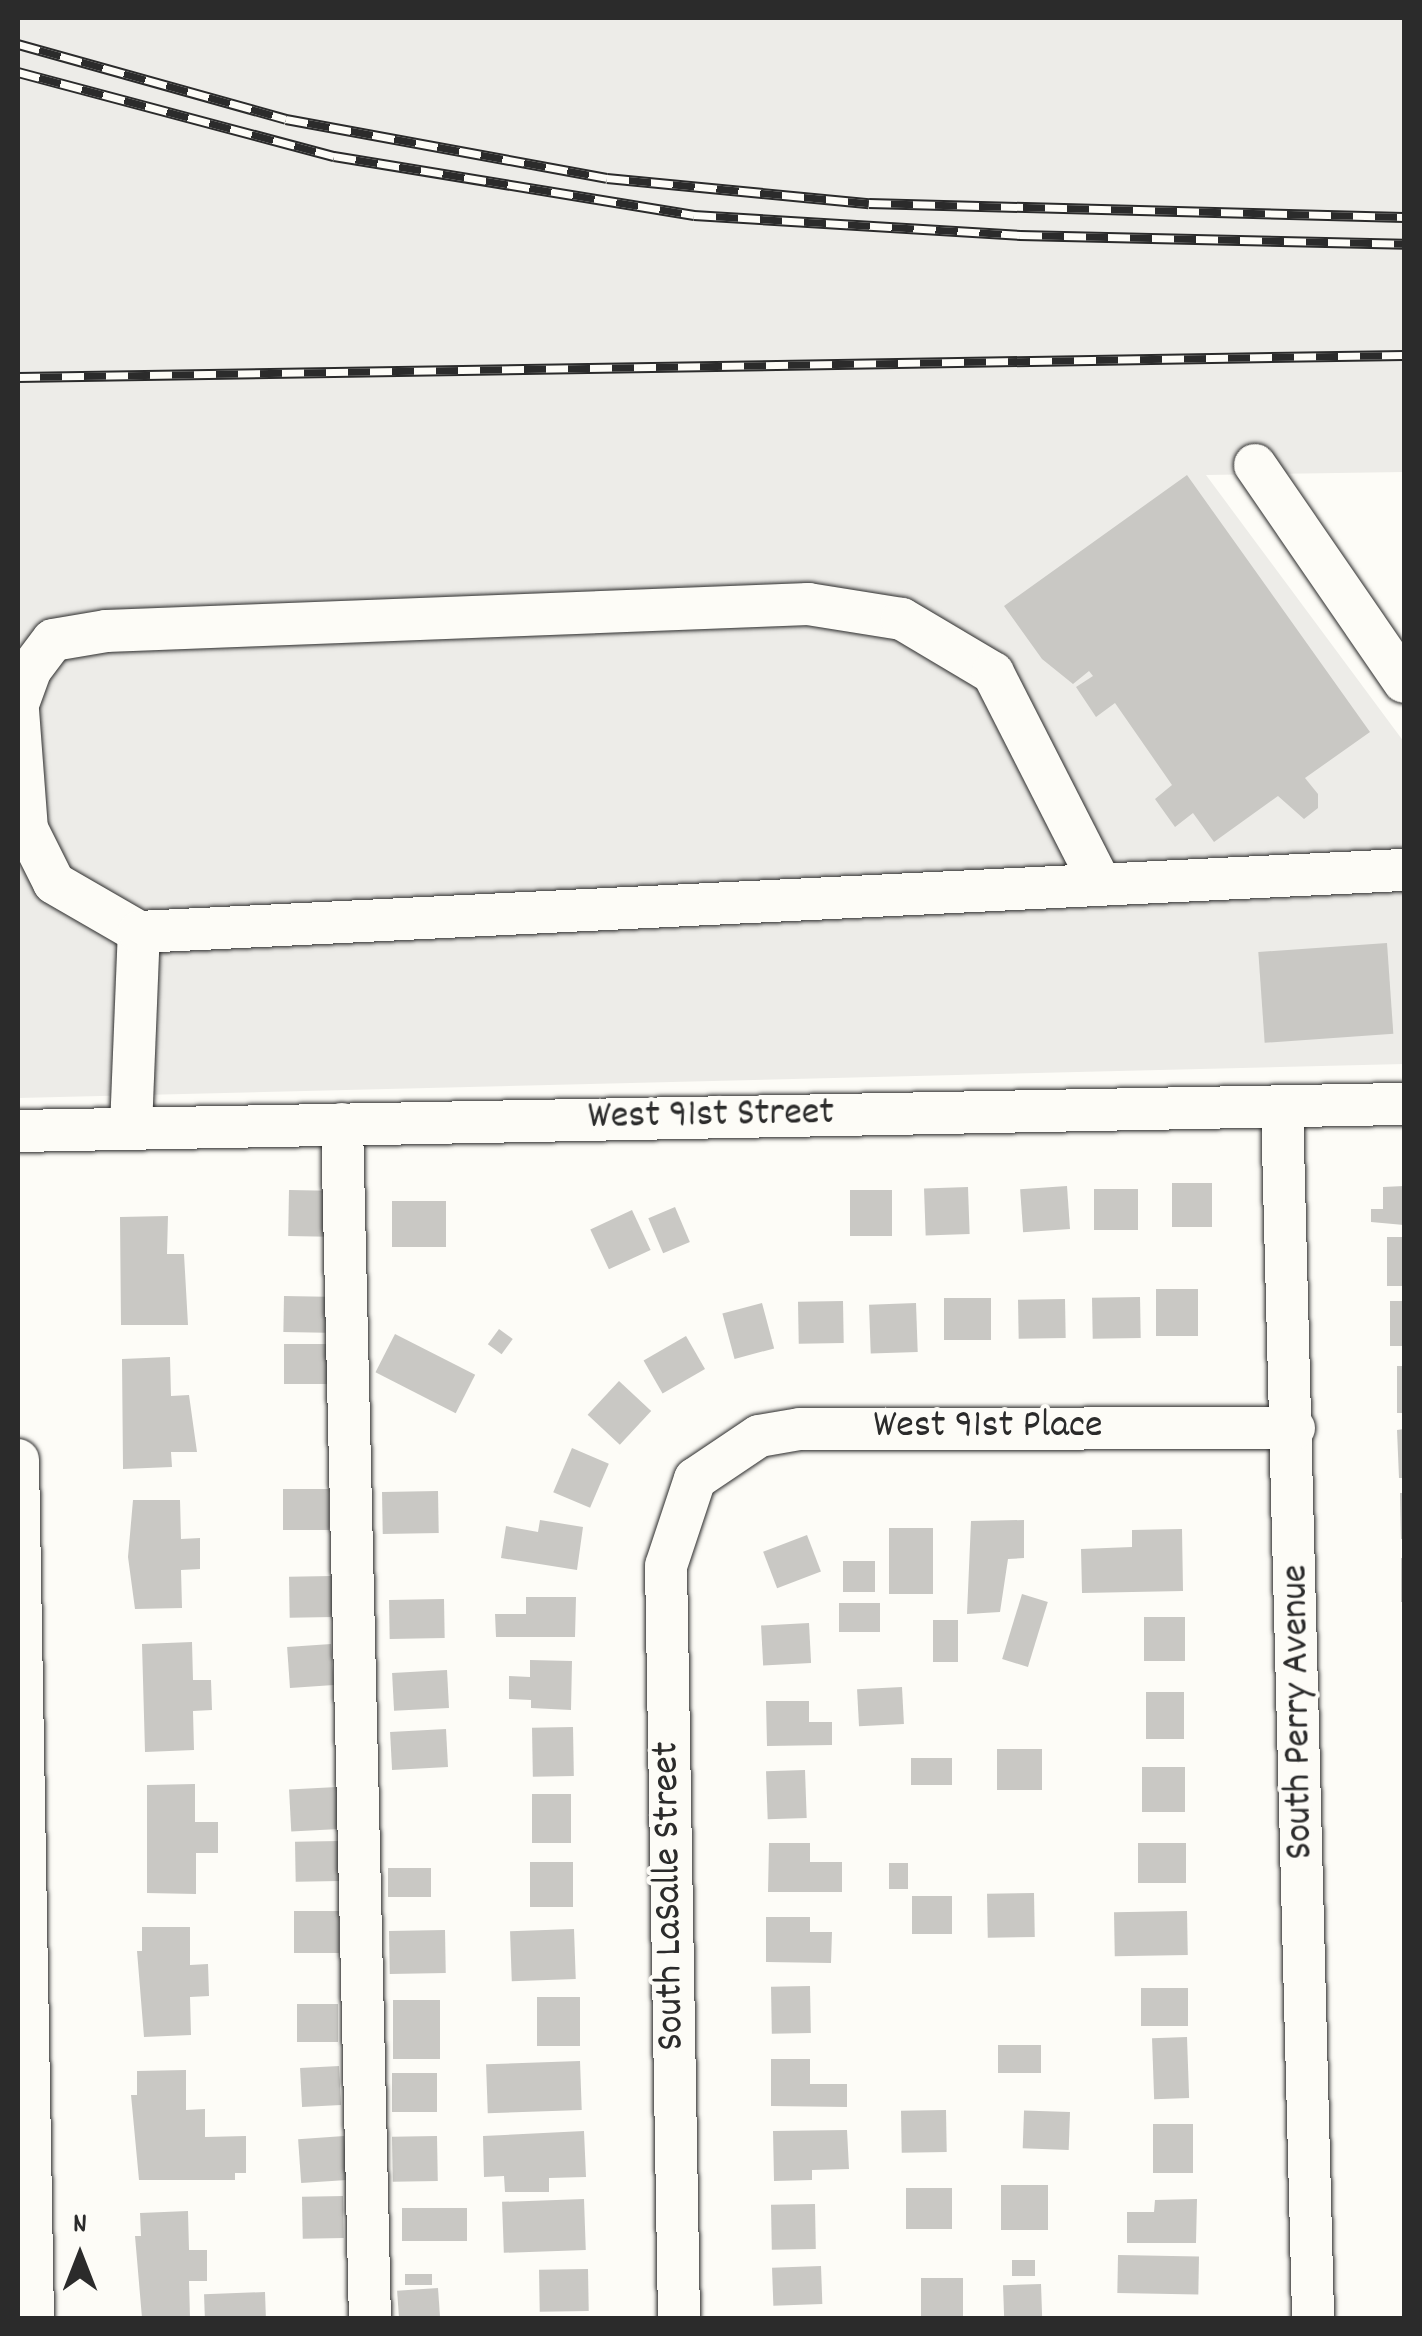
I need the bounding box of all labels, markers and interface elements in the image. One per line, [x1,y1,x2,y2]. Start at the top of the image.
street label: West 91st Street [587,1091,835,1143]
street label: West 91st Place [873,1404,1103,1452]
street label: South Perry Avenue [1273,1564,1327,1860]
street label: South LaSalle Street [644,1741,698,2051]
north arrow [30,2206,130,2306]
text: N [73,2206,87,2246]

